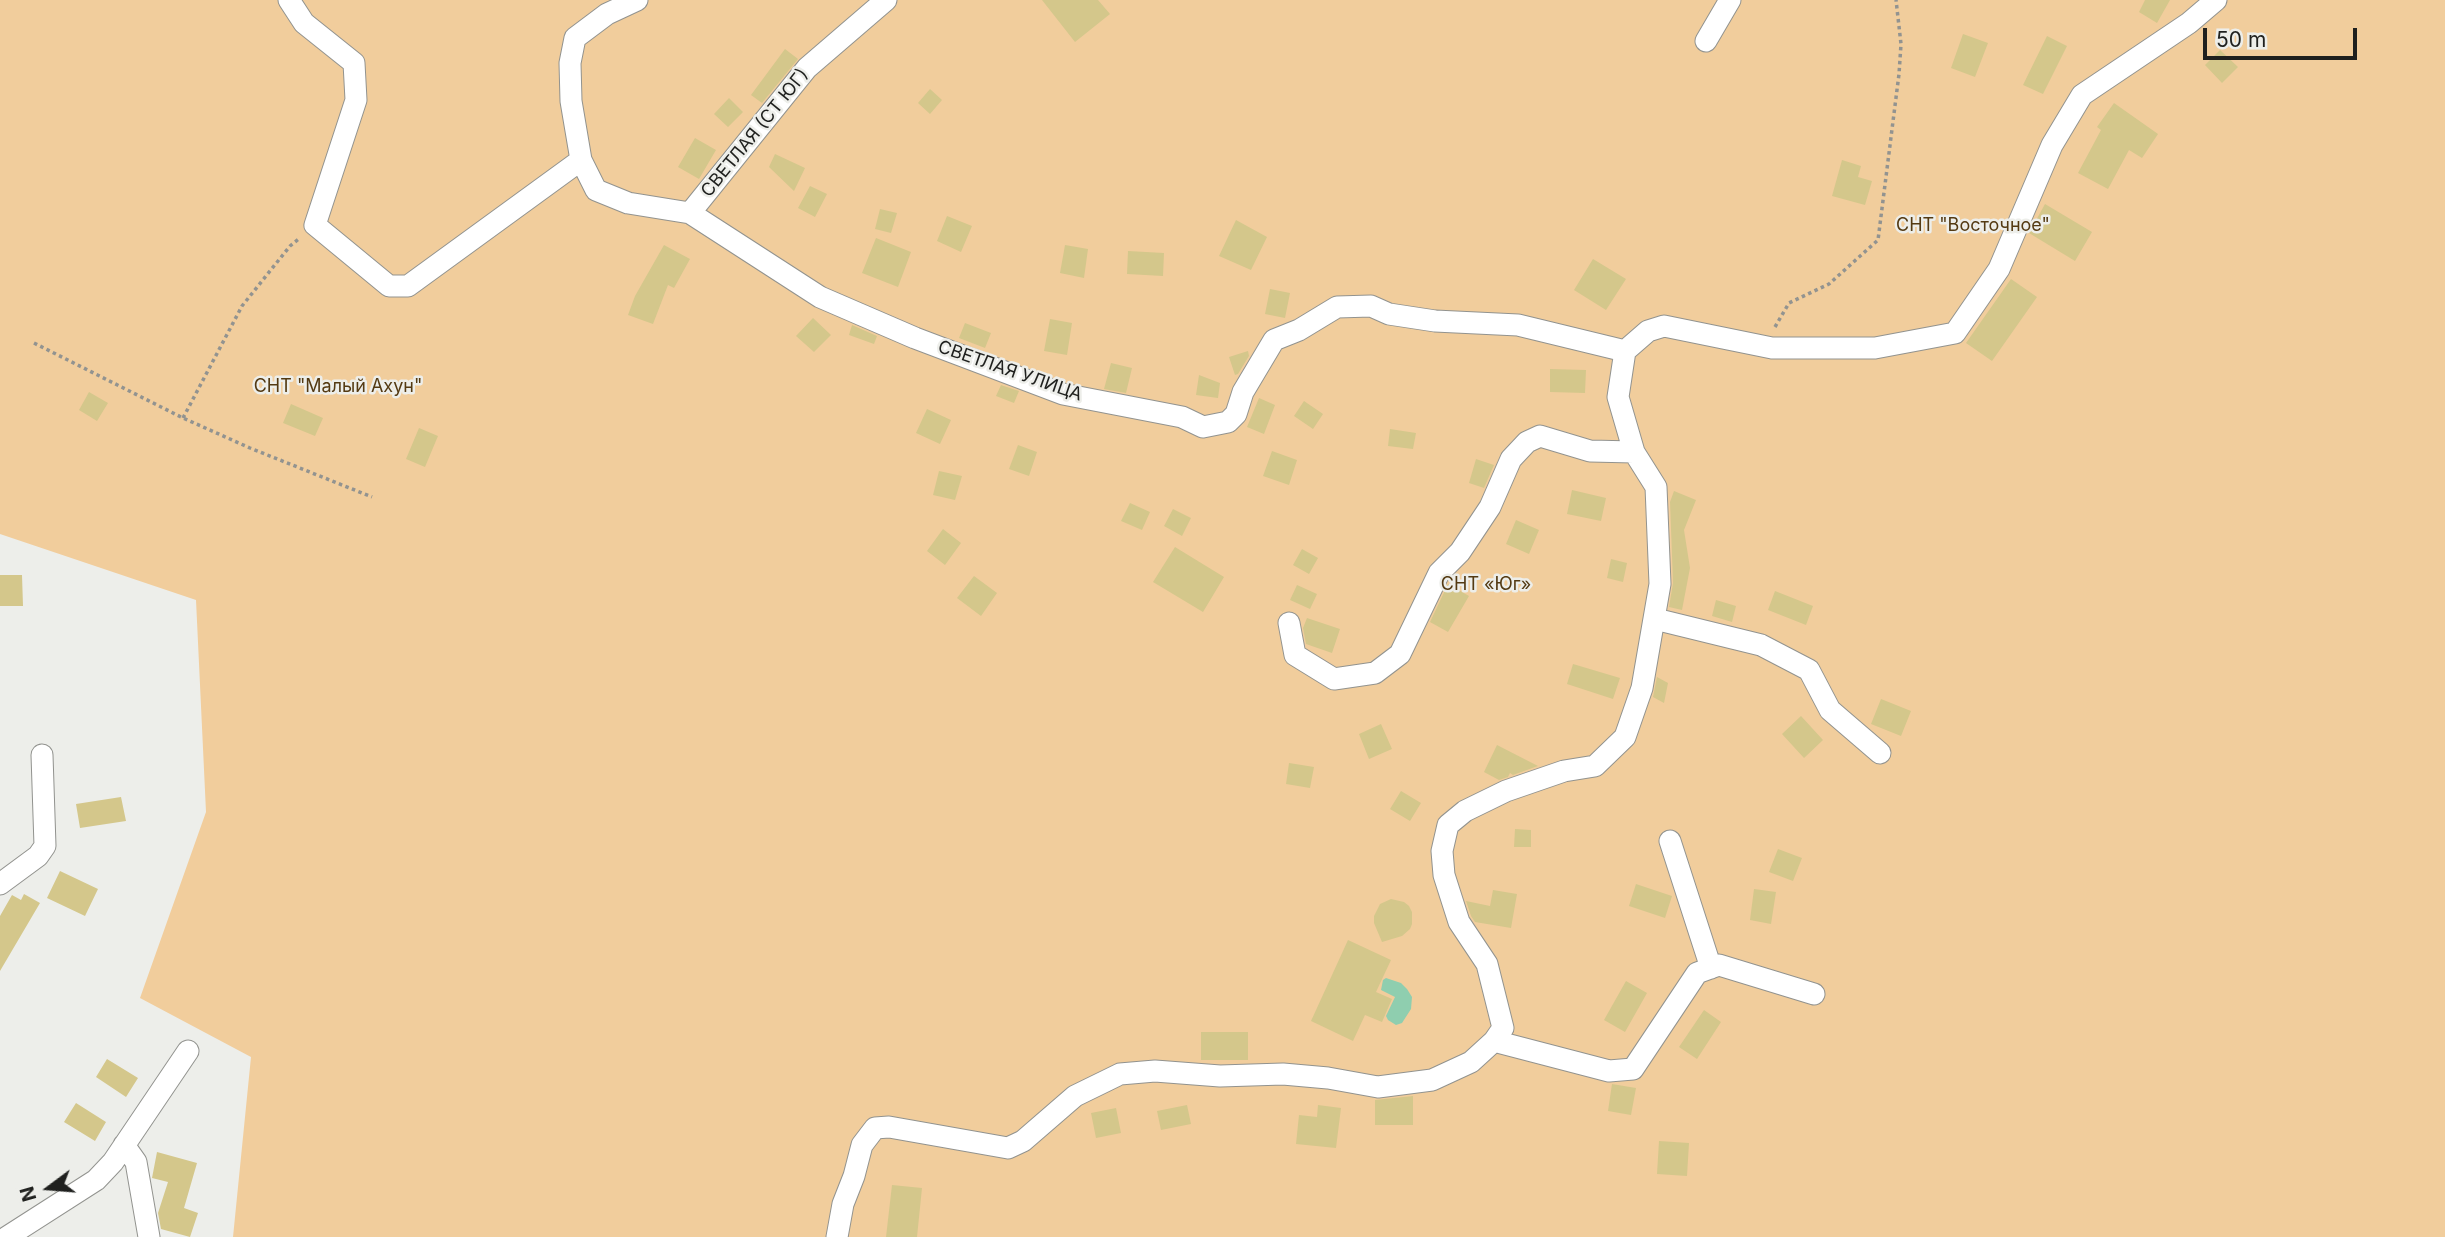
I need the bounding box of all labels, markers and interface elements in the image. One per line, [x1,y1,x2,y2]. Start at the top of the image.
scale bar [2207,14,2361,58]
text: 50 m [2216,27,2266,52]
street label: СВЕТЛАЯ (СТ ЮГ) [697,64,813,202]
park label: СНТ "Восточное" [1896,215,2050,237]
street label: СВЕТЛАЯ УЛИЦА [935,336,1085,406]
park label: СНТ "Малый Ахун" [254,376,422,398]
park label: СНТ «Юг» [1441,574,1531,596]
north arrow [14,1153,84,1223]
text: N [15,1184,41,1204]

